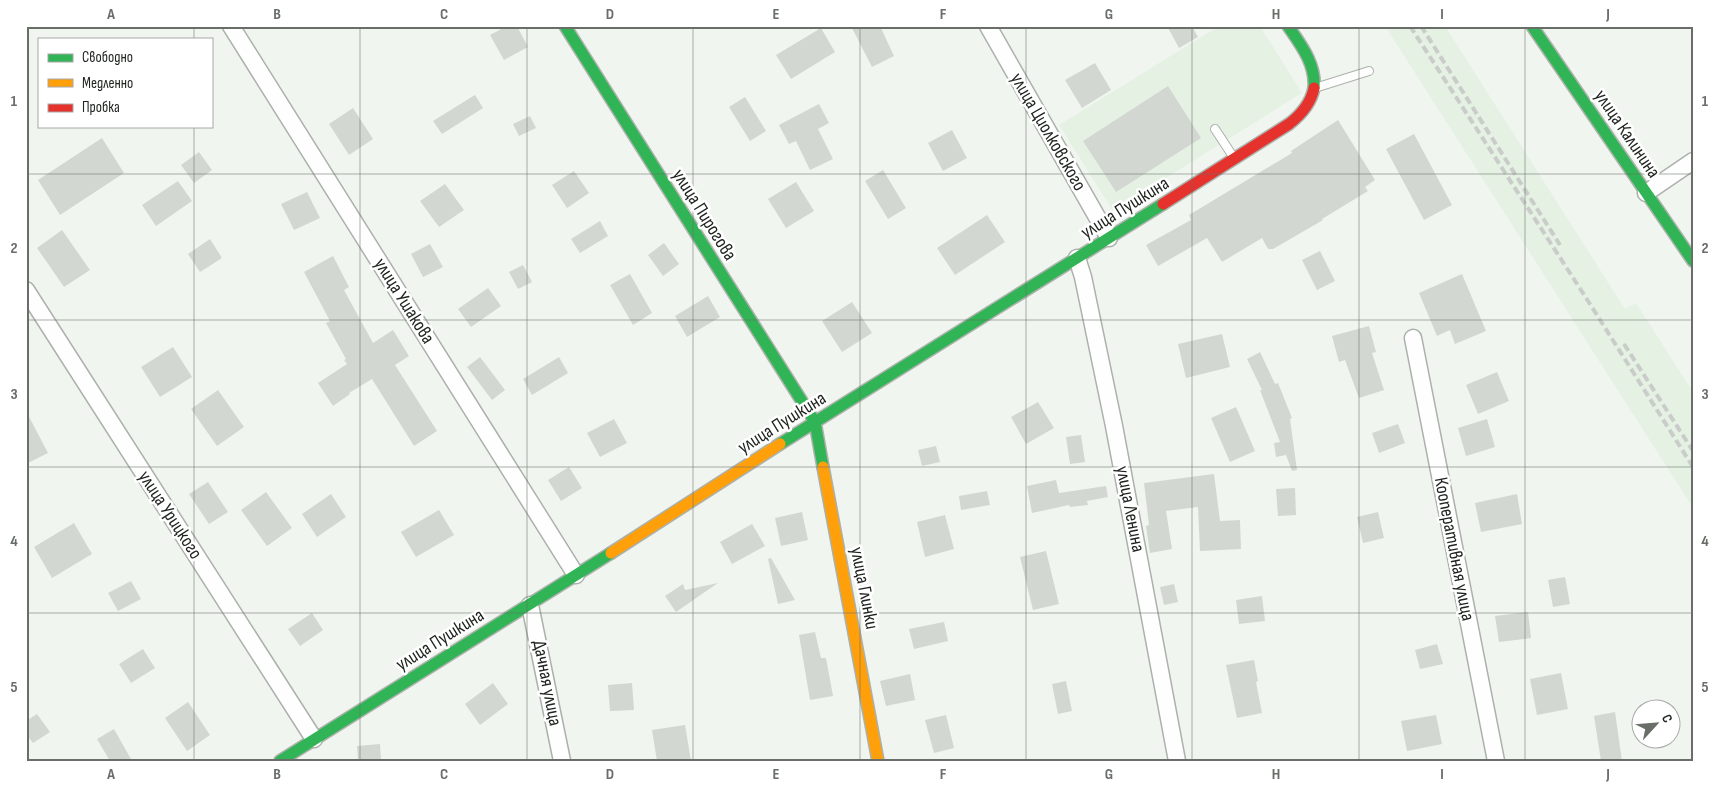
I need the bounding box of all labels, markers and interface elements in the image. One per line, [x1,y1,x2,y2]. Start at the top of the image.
text: A [106,5,115,24]
text: B [273,5,281,24]
text: C [440,5,448,24]
text: D [606,5,614,24]
text: E [773,5,780,24]
text: F [940,5,947,24]
text: G [1105,5,1113,24]
text: H [1272,5,1280,24]
text: I [1440,5,1444,24]
text: J [1605,5,1610,24]
legend [38,38,212,128]
text: Свободно [82,48,133,67]
street label: улица Циолковского [1005,69,1091,195]
text: Медленно [82,74,133,93]
street label: улица Калинина [1589,85,1665,183]
text: 1 [11,92,18,111]
text: 1 [1702,92,1709,111]
text: Пробка [82,98,120,117]
street label: улица Пирогова [667,165,741,265]
street label: улица Пушкина [1077,172,1173,244]
text: 2 [10,239,18,258]
text: 2 [1701,239,1709,258]
street label: улица Ушакова [369,254,439,348]
text: 3 [10,385,18,404]
text: 3 [1701,385,1709,404]
street label: улица Пушкина [734,387,830,459]
street label: улица Ленина [1110,464,1150,554]
street label: улица Урицкого [133,466,207,564]
street label: Кооперативная улица [1429,475,1479,623]
text: 4 [10,532,18,551]
text: 4 [1701,532,1709,551]
street label: улица Глинки [845,545,883,631]
street label: улица Пушкина [392,604,488,676]
street label: Дачная улица [527,638,567,728]
text: 5 [10,678,18,697]
text: 5 [1701,678,1709,697]
north arrow [1632,700,1682,750]
text: С [1658,712,1676,725]
text: A [106,765,115,784]
text: B [273,765,281,784]
text: C [440,765,448,784]
text: D [606,765,614,784]
text: E [773,765,780,784]
text: F [940,765,947,784]
text: G [1105,765,1113,784]
text: H [1272,765,1280,784]
text: I [1440,765,1444,784]
text: J [1605,765,1610,784]

